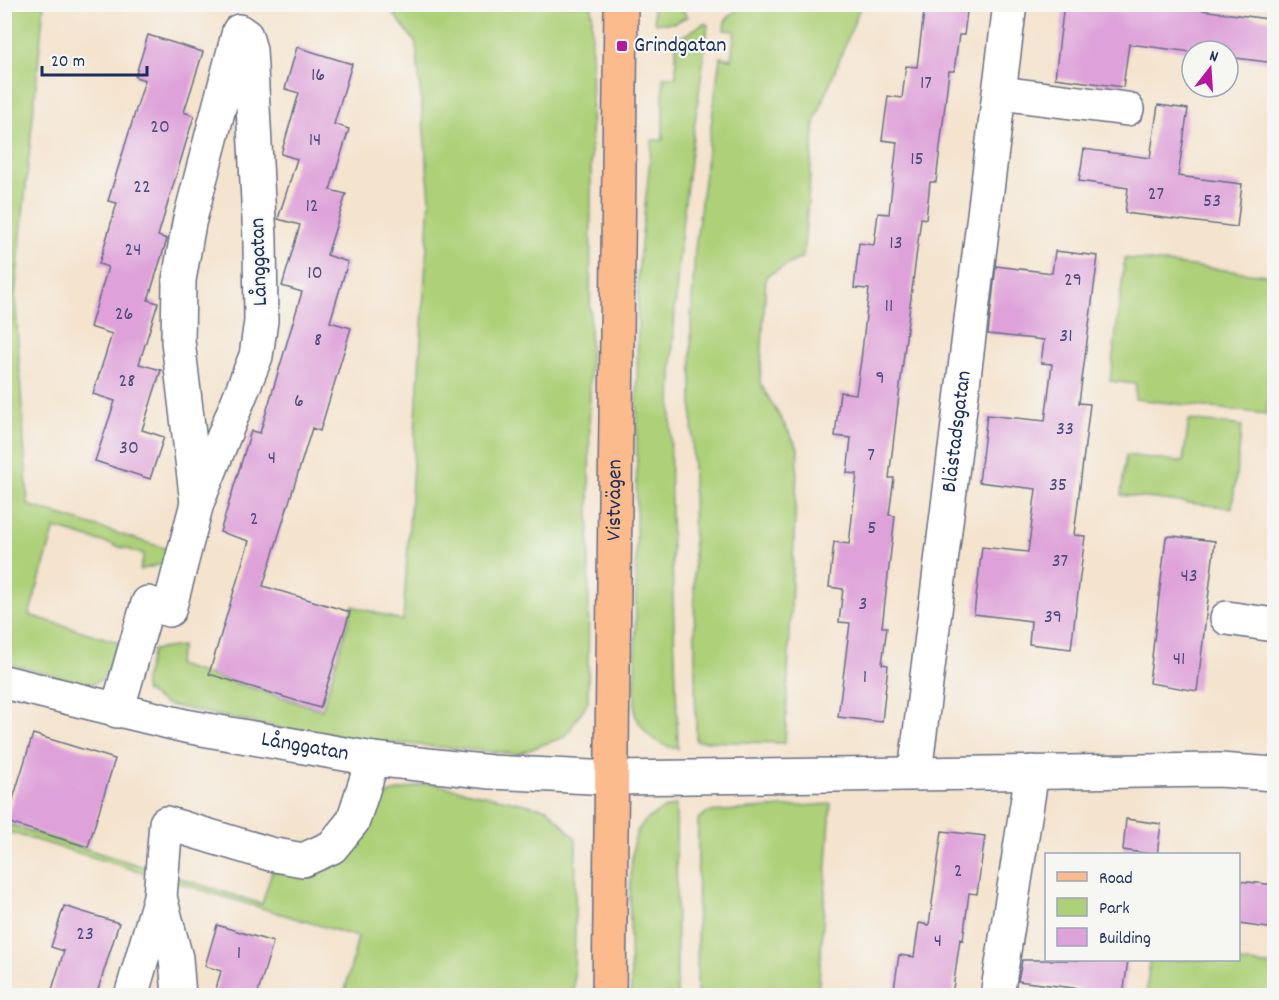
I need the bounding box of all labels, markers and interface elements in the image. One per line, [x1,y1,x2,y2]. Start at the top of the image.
place label: Grindgatan [634,31,726,62]
scale bar [42,39,147,77]
marker: Grindgatan [615,39,629,53]
north arrow [1180,39,1240,99]
text: N [1207,45,1221,69]
text: 20 m [51,50,85,75]
house number: 16 [311,62,325,90]
house number: 17 [920,70,932,98]
house number: 20 [150,114,170,142]
house number: 14 [309,127,321,155]
house number: 15 [910,146,924,174]
house number: 22 [133,174,151,202]
house number: 27 [1148,181,1164,209]
house number: 53 [1203,188,1221,216]
house number: 12 [305,193,319,221]
street label: Långgatan [243,217,277,307]
house number: 13 [889,230,903,258]
house number: 24 [124,237,142,265]
house number: 10 [307,260,323,288]
house number: 29 [1064,267,1082,295]
house number: 11 [885,293,893,321]
house number: 26 [115,301,133,329]
house number: 31 [1059,323,1073,351]
house number: 8 [314,327,322,355]
house number: 9 [875,365,885,393]
house number: 28 [119,368,135,396]
street label: Blästadsgatan [934,369,980,494]
house number: 6 [294,388,304,416]
house number: 33 [1056,416,1074,444]
house number: 30 [119,435,139,463]
house number: 7 [867,442,875,470]
house number: 4 [268,445,276,473]
street label: Vistvägen [599,459,631,541]
house number: 35 [1049,472,1067,500]
house number: 2 [250,506,258,534]
house number: 5 [867,515,877,543]
house number: 37 [1052,548,1068,576]
house number: 43 [1180,563,1198,591]
house number: 3 [859,591,867,619]
house number: 39 [1044,604,1062,632]
house number: 41 [1173,646,1185,674]
house number: 1 [863,664,867,692]
street label: Långgatan [259,724,351,770]
legend [1045,853,1240,961]
house number: 2 [954,858,962,886]
text: Road [1099,867,1133,892]
text: Park [1099,897,1130,922]
house number: 23 [76,921,94,949]
text: Building [1099,927,1151,952]
house number: 4 [934,928,942,956]
house number: 1 [237,940,241,968]

